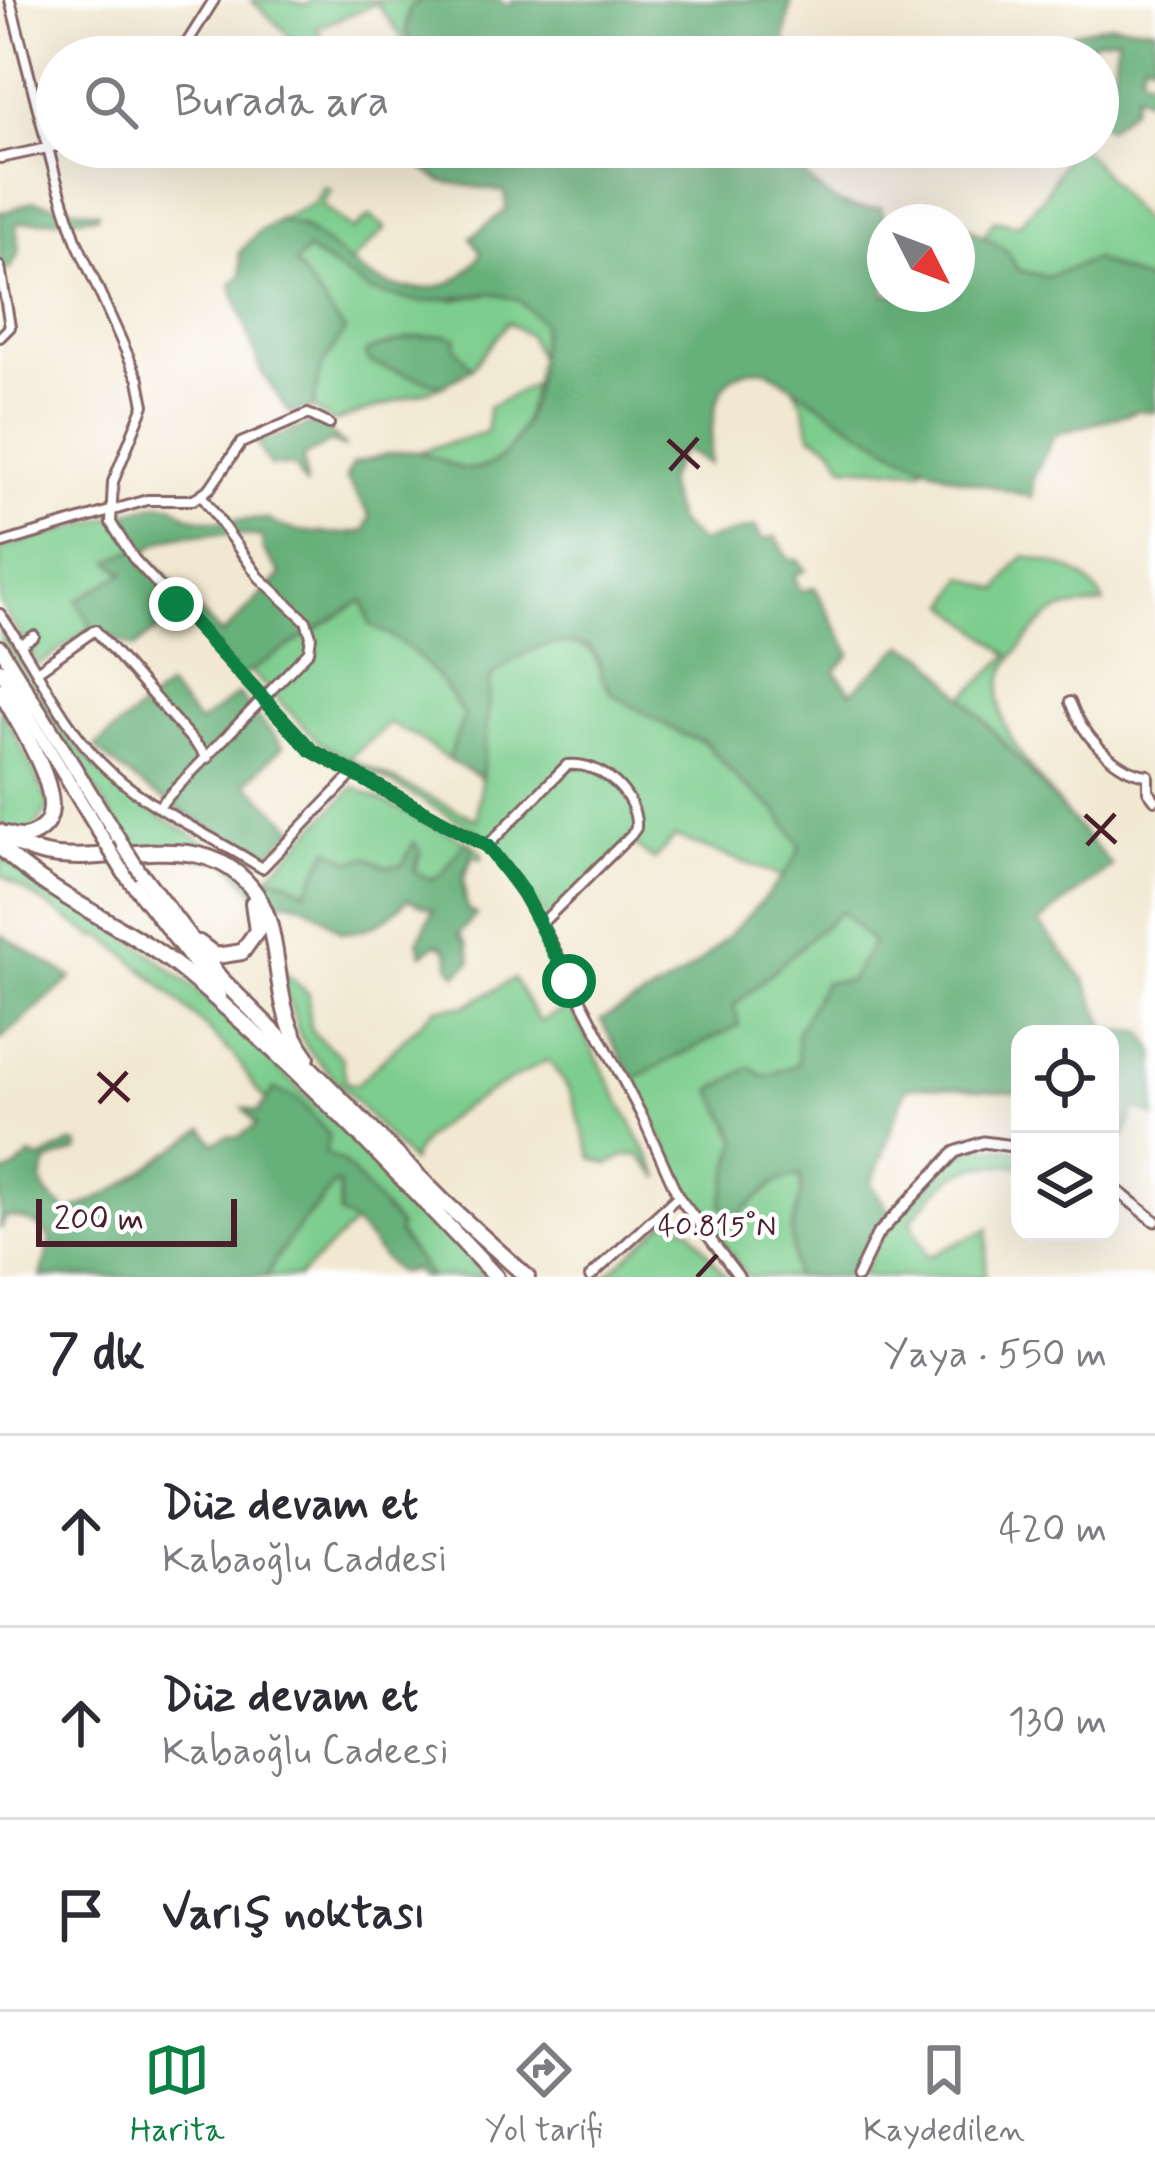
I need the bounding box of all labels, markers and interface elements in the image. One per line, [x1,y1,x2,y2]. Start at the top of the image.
search box [36,36,1119,168]
icon: search [78,69,144,135]
text: Burada ara [174,73,389,132]
north arrow [867,204,975,312]
route end [149,577,203,631]
route start [542,954,596,1008]
map controls [1011,1025,1119,1241]
button: locate [1011,1025,1119,1133]
button: layers [1011,1133,1119,1241]
scale bar [36,1193,237,1246]
text: 200 m [54,1198,144,1242]
text: 40.815°N [658,1207,776,1246]
text: 7 dk [48,1322,145,1388]
text: Yaya · 550 m [884,1330,1107,1381]
text: Düz devam et [162,1476,418,1535]
icon: ahead [48,1498,114,1564]
text: 420 m [999,1505,1107,1556]
text: Kabaoğlu Caddesi [162,1535,448,1586]
text: Düz devam et [162,1668,418,1727]
icon: ahead [48,1690,114,1756]
text: 130 m [1008,1697,1107,1748]
text: Kabaoğlu Cadeesi [162,1727,449,1778]
icon: arrive [48,1882,114,1948]
text: Varış noktası [162,1885,426,1944]
tab: Harita [130,2037,225,2153]
tab: Yol tarifi [485,2037,603,2153]
tab: Kaydedilen [863,2037,1025,2153]

